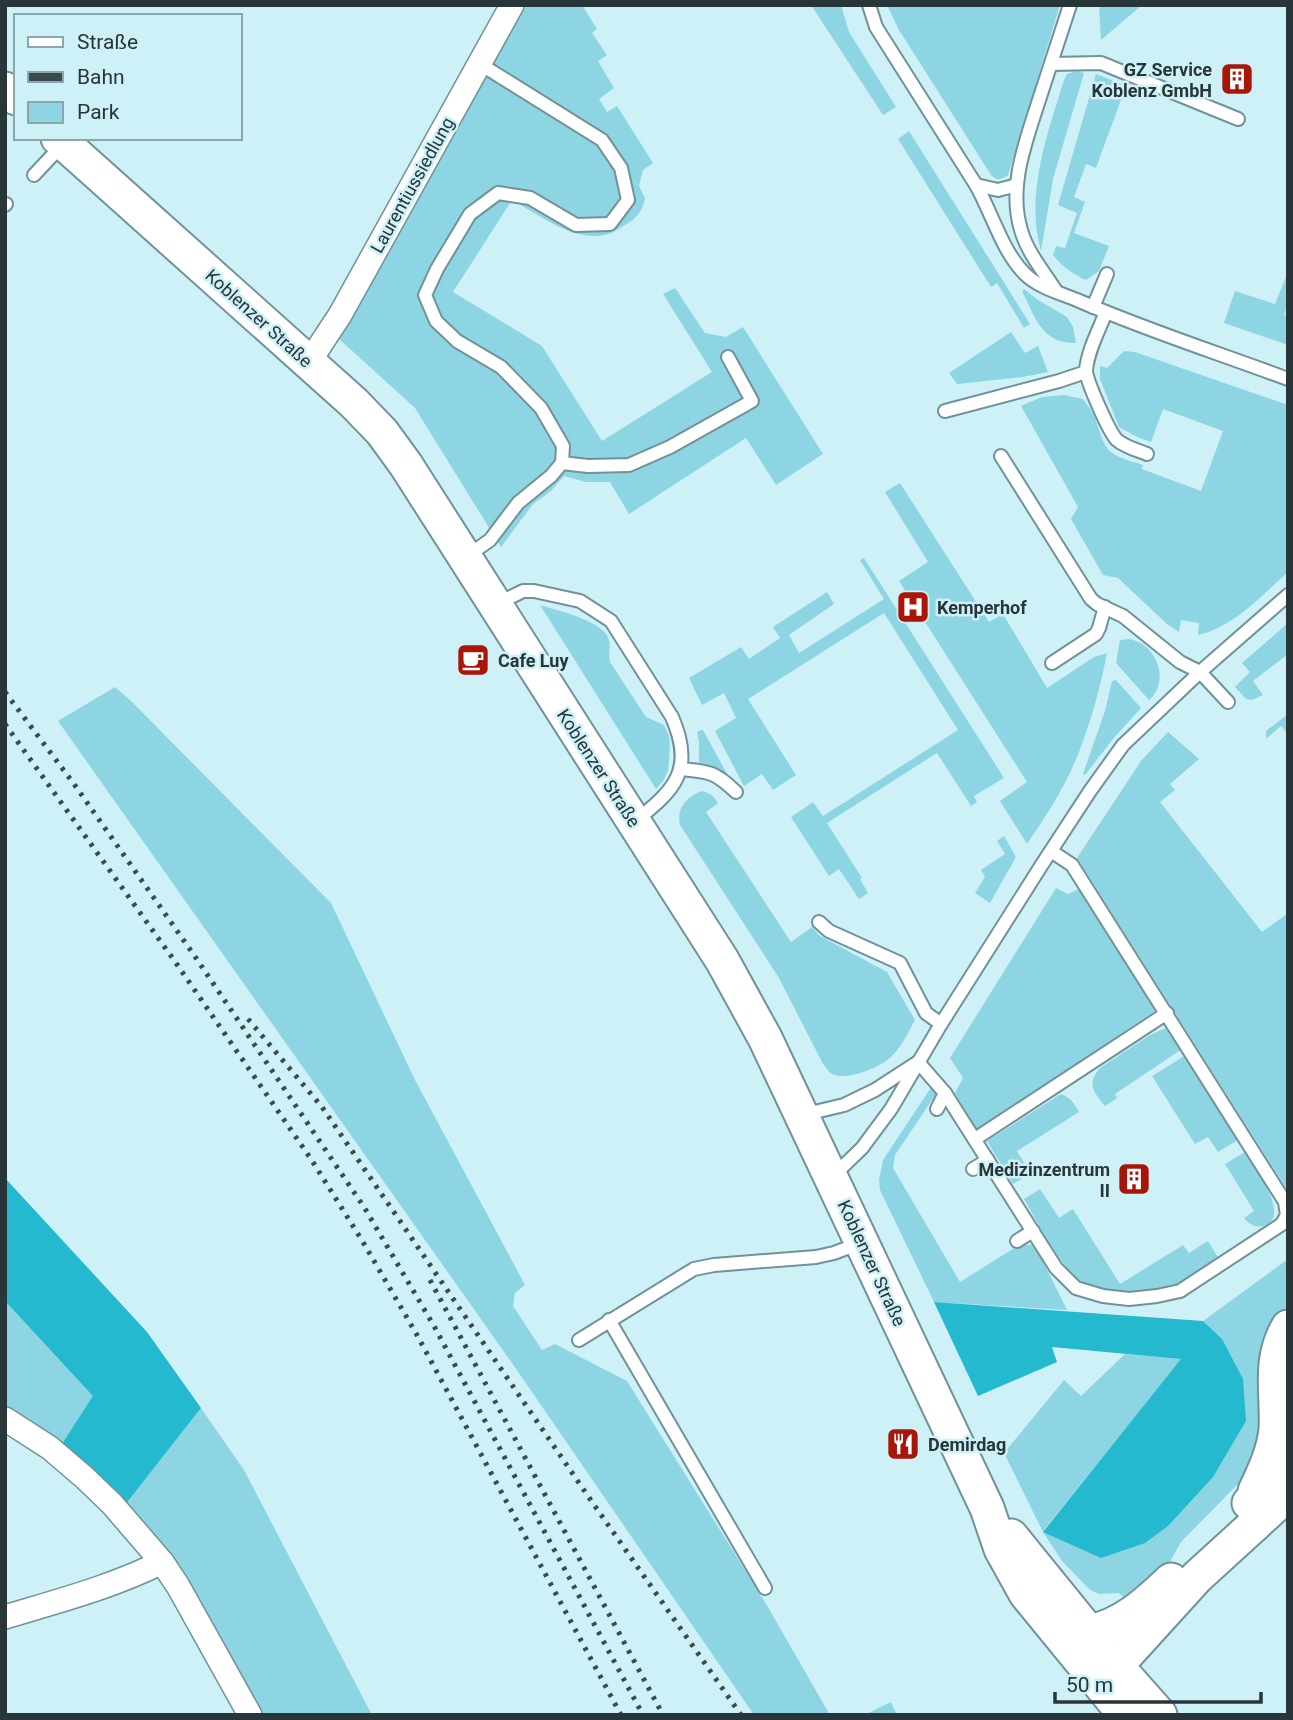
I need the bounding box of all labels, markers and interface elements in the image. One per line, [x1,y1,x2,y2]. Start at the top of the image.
legend [14,14,242,140]
text: Straße [77,30,138,54]
place label: GZ Service Koblenz GmbH [1092,59,1212,101]
building icon: GZ Service Koblenz GmbH [1218,60,1256,98]
text: Bahn [77,65,125,89]
text: Park [77,100,120,124]
street label: Laurentiussiedlung [366,113,458,257]
street label: Koblenzer Straße [201,265,317,371]
hospital icon: Kemperhof [894,588,932,626]
place label: Kemperhof [937,597,1027,618]
cafe icon: Cafe Luy [454,641,492,679]
place label: Cafe Luy [498,650,569,671]
street label: Koblenzer Straße [553,705,645,831]
place label: Medizinzentrum II [978,1159,1110,1201]
building icon: Medizinzentrum II [1115,1160,1153,1198]
street label: Koblenzer Straße [834,1197,910,1329]
restaurant icon: Demirdag [884,1425,922,1463]
place label: Demirdag [928,1434,1006,1455]
scale bar [1055,1660,1262,1704]
text: 50 m [1066,1673,1113,1697]

